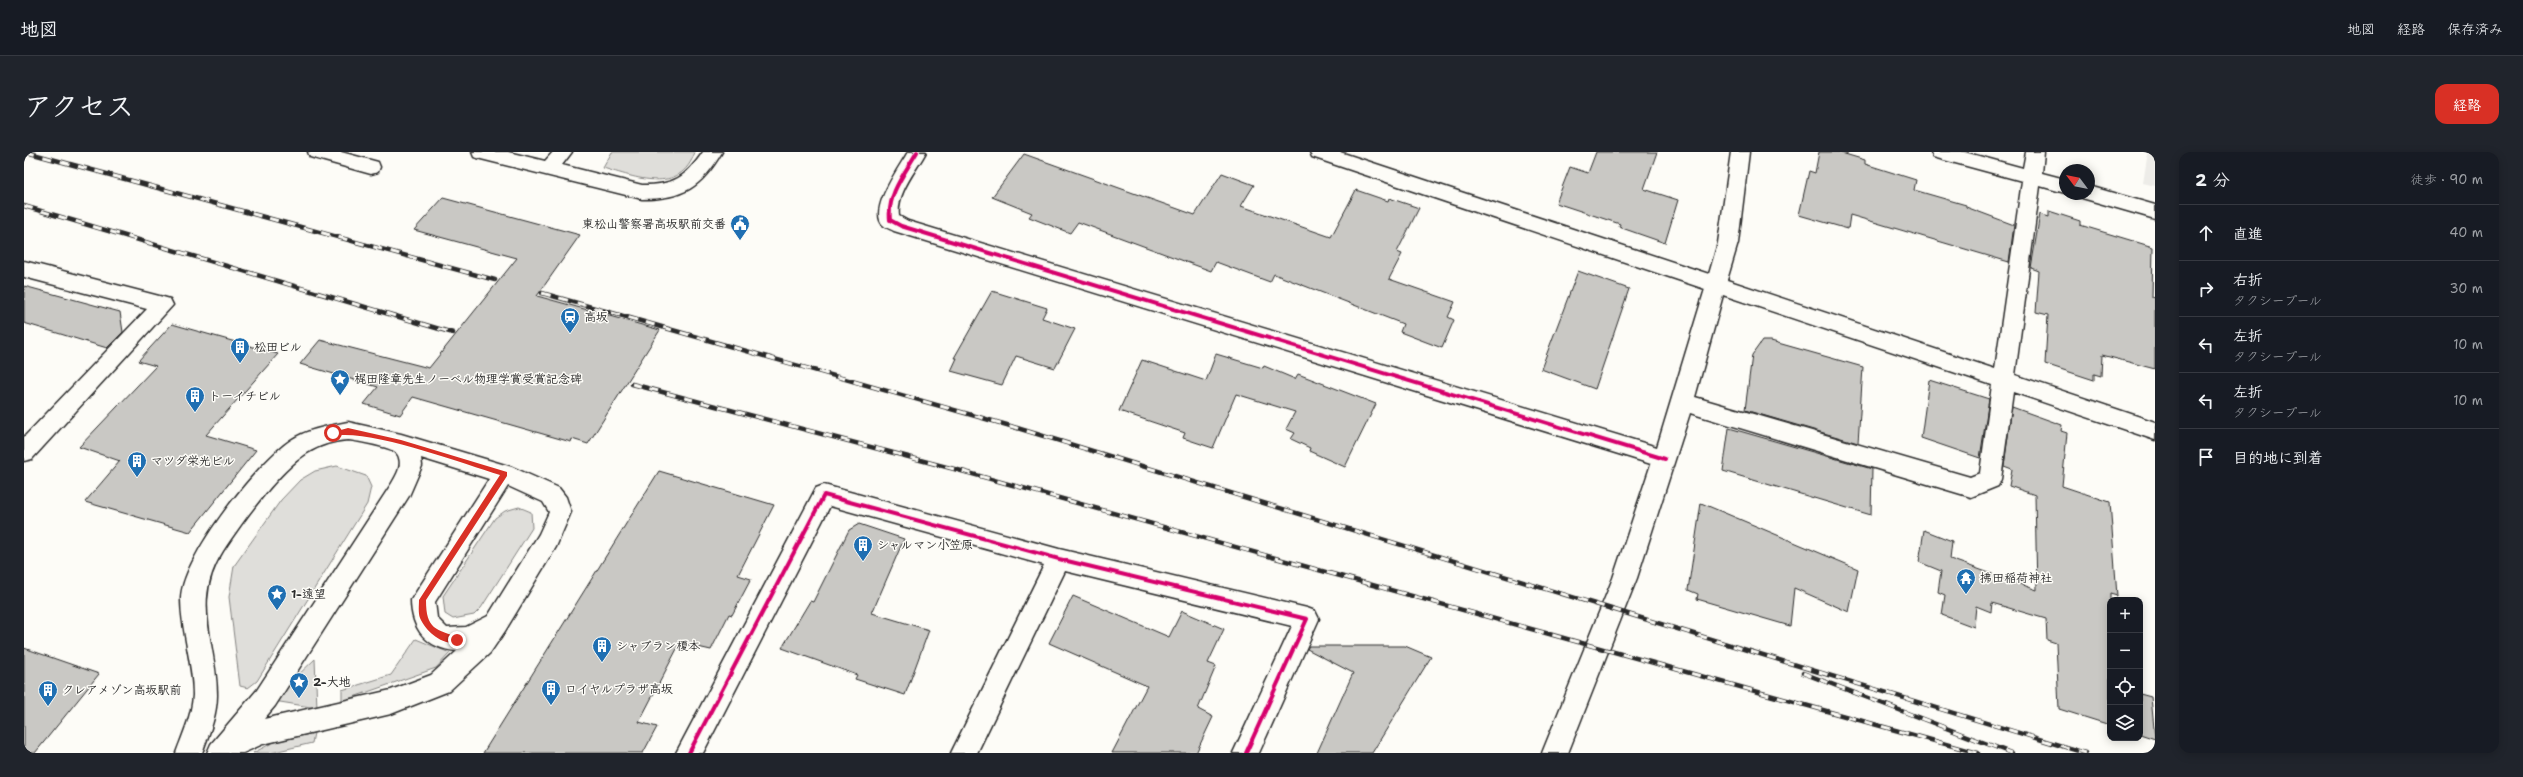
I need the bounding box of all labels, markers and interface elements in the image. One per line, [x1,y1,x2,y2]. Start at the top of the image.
text: 地図 [20,17,58,42]
text: 地図 [2347,20,2375,38]
text: 経路 [2397,20,2425,38]
text: 保存済み [2447,20,2503,38]
button: 経路 [2435,84,2499,124]
text: アクセス [24,87,134,125]
north arrow [2059,164,2095,200]
text: 2 分 [2195,169,2230,191]
text: 徒歩 · 90 m [2411,171,2483,188]
public building icon: 東松山警察署高坂駅前交番 [729,213,751,241]
place label: 東松山警察署高坂駅前交番 [582,216,726,232]
icon: ahead [2195,222,2217,244]
text: 直進 [2233,224,2263,244]
text: 40 m [2449,224,2483,241]
text: 右折 [2233,270,2263,290]
icon: right [2195,278,2217,300]
text: 30 m [2449,280,2483,297]
text: タクシープール [2233,292,2322,309]
station icon: 高坂 [559,306,581,334]
place label: 高坂 [584,309,608,325]
text: 左折 [2233,326,2263,346]
icon: left [2195,334,2217,356]
building icon: 松田ビル [229,336,251,364]
text: 10 m [2453,336,2483,353]
place label: 松田ビル [254,339,302,355]
text: タクシープール [2233,348,2322,365]
place icon: 梶田隆章先生ノーベル物理学賞受賞記念碑 [329,368,351,396]
place label: 梶田隆章先生ノーベル物理学賞受賞記念碑 [354,371,582,387]
text: 左折 [2233,382,2263,402]
building icon: トーイチビル [184,385,206,413]
place label: トーイチビル [209,388,281,404]
icon: left [2195,390,2217,412]
text: 10 m [2453,392,2483,409]
text: タクシープール [2233,404,2322,421]
route start [324,424,342,442]
icon: arrive [2195,446,2217,468]
text: 目的地に到着 [2233,448,2323,468]
building icon: マツダ栄光ビル [126,450,148,478]
place label: マツダ栄光ビル [151,453,235,469]
building icon: シャルマン小笠原 [852,534,874,562]
place label: シャルマン小笠原 [877,537,973,553]
temple icon: 拂田稲荷神社 [1955,567,1977,595]
place label: 拂田稲荷神社 [1980,570,2052,586]
place icon: 1-遠望 [266,583,288,611]
place label: 1-遠望 [291,586,326,602]
map controls [2107,597,2143,741]
button: + [2107,597,2143,633]
route end [448,631,466,649]
button: − [2107,633,2143,669]
building icon: シャブラン榎本 [591,635,613,663]
place label: シャブラン榎本 [616,638,701,654]
button: locate [2107,669,2143,705]
place icon: 2-大地 [288,671,310,699]
place label: 2-大地 [313,674,351,690]
building icon: ロイヤルプラザ高坂 [540,678,562,706]
building icon: クレアメゾン高坂駅前 [37,679,59,707]
place label: ロイヤルプラザ高坂 [565,681,673,697]
place label: クレアメゾン高坂駅前 [62,682,182,698]
button: layers [2107,705,2143,741]

